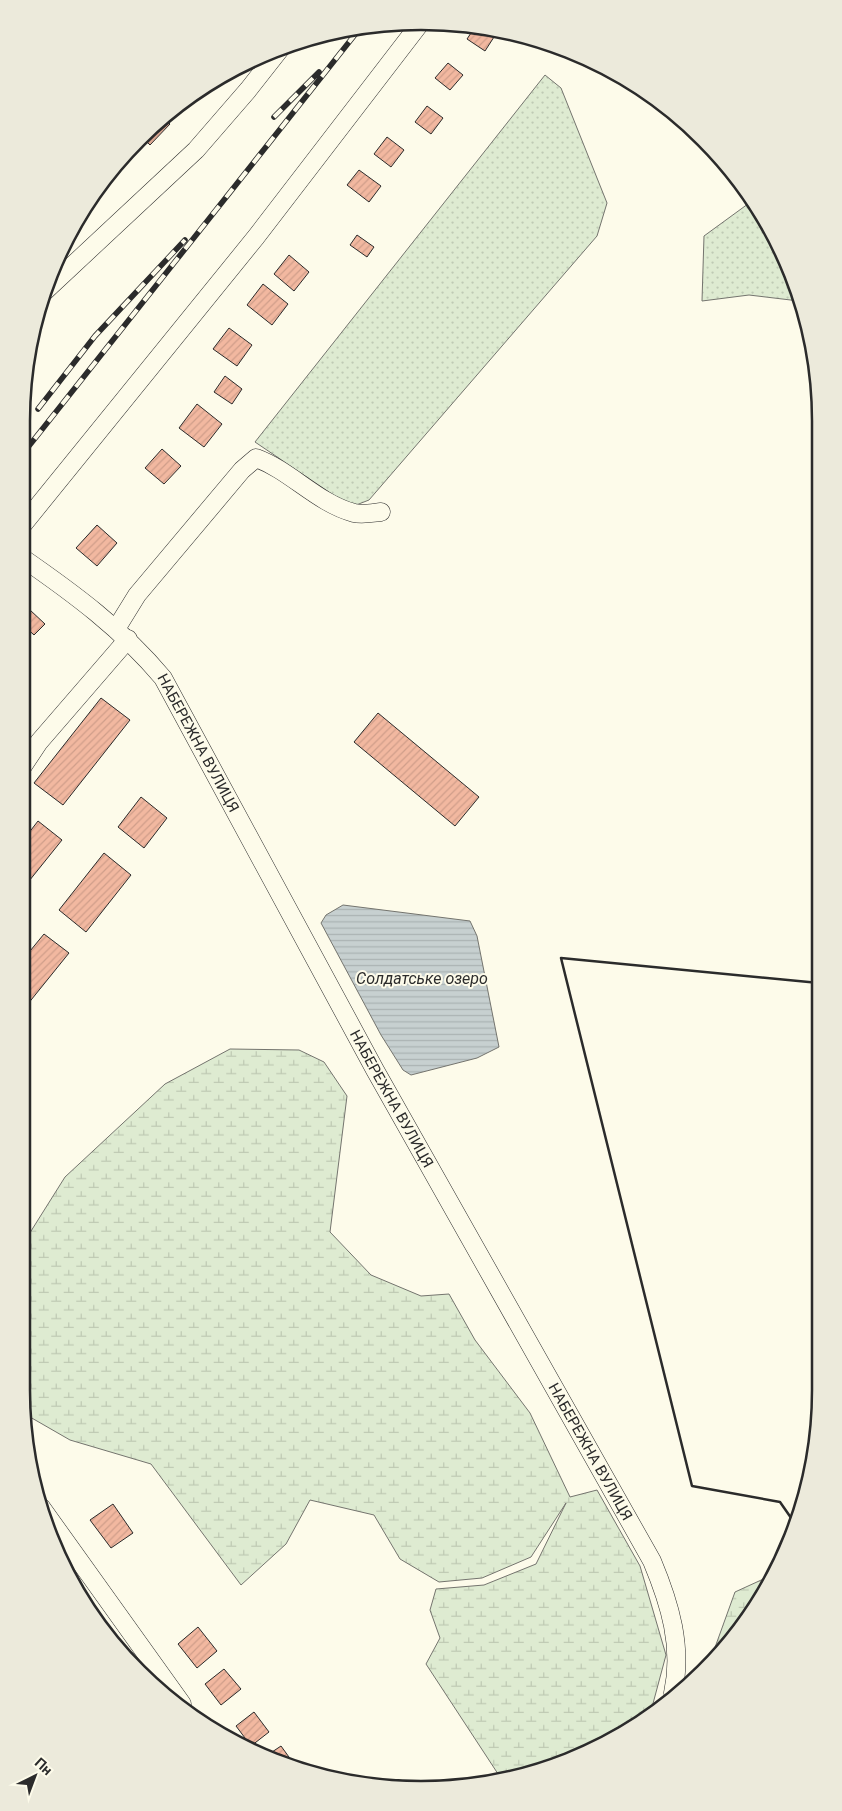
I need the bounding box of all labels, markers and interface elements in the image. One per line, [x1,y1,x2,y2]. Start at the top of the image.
street label: НАБЕРЕЖНА ВУЛИЦЯ [153,671,243,815]
water label: Солдатське озеро [356,969,488,988]
street label: НАБЕРЕЖНА ВУЛИЦЯ [346,1027,437,1171]
street label: НАБЕРЕЖНА ВУЛИЦЯ [544,1380,636,1524]
north arrow [10,1751,60,1801]
text: Пн [32,1754,56,1778]

